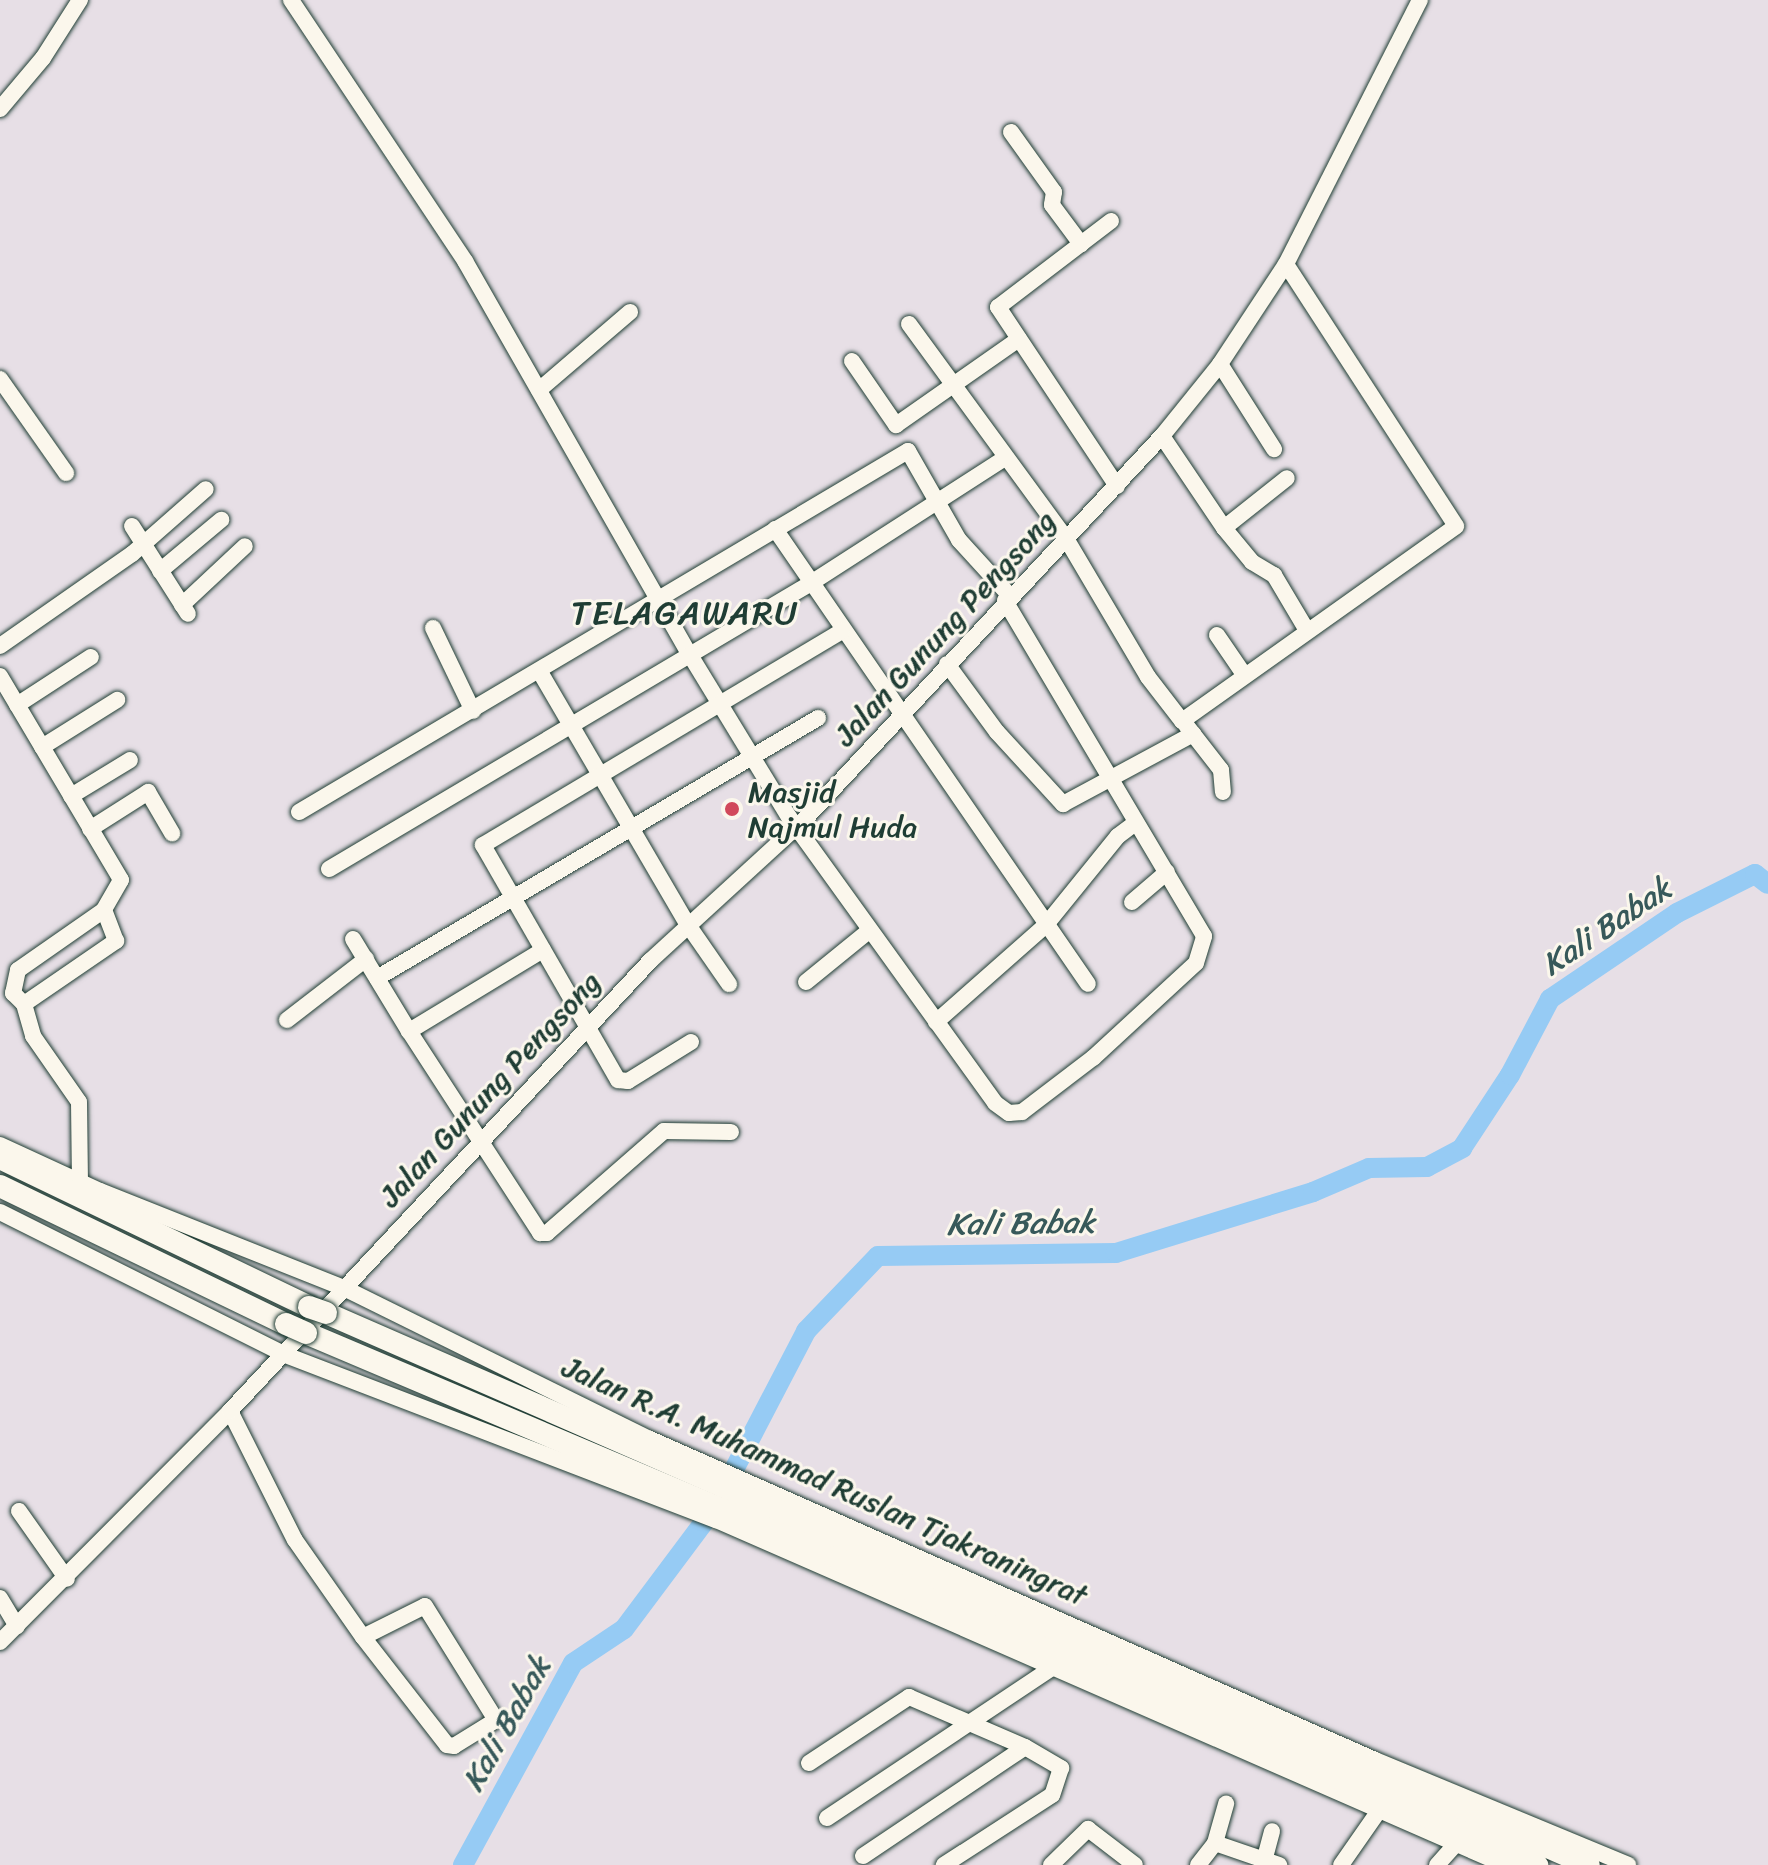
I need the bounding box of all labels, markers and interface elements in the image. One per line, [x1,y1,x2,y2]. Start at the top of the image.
street label: Jalan Gunung Pengsong [827,504,1063,752]
district label: TELAGAWARU [571,594,799,634]
place label: Masjid Najmul Huda [748,774,917,844]
marker: Masjid Najmul Huda [723,800,741,818]
water label: Kali Babak [1535,870,1679,984]
street label: Jalan Gunung Pengsong [372,965,608,1213]
water label: Kali Babak [946,1204,1096,1244]
street label: Jalan R.A. Muhammad Ruslan Tjakraningrat [556,1348,1094,1614]
water label: Kali Babak [454,1650,560,1798]

